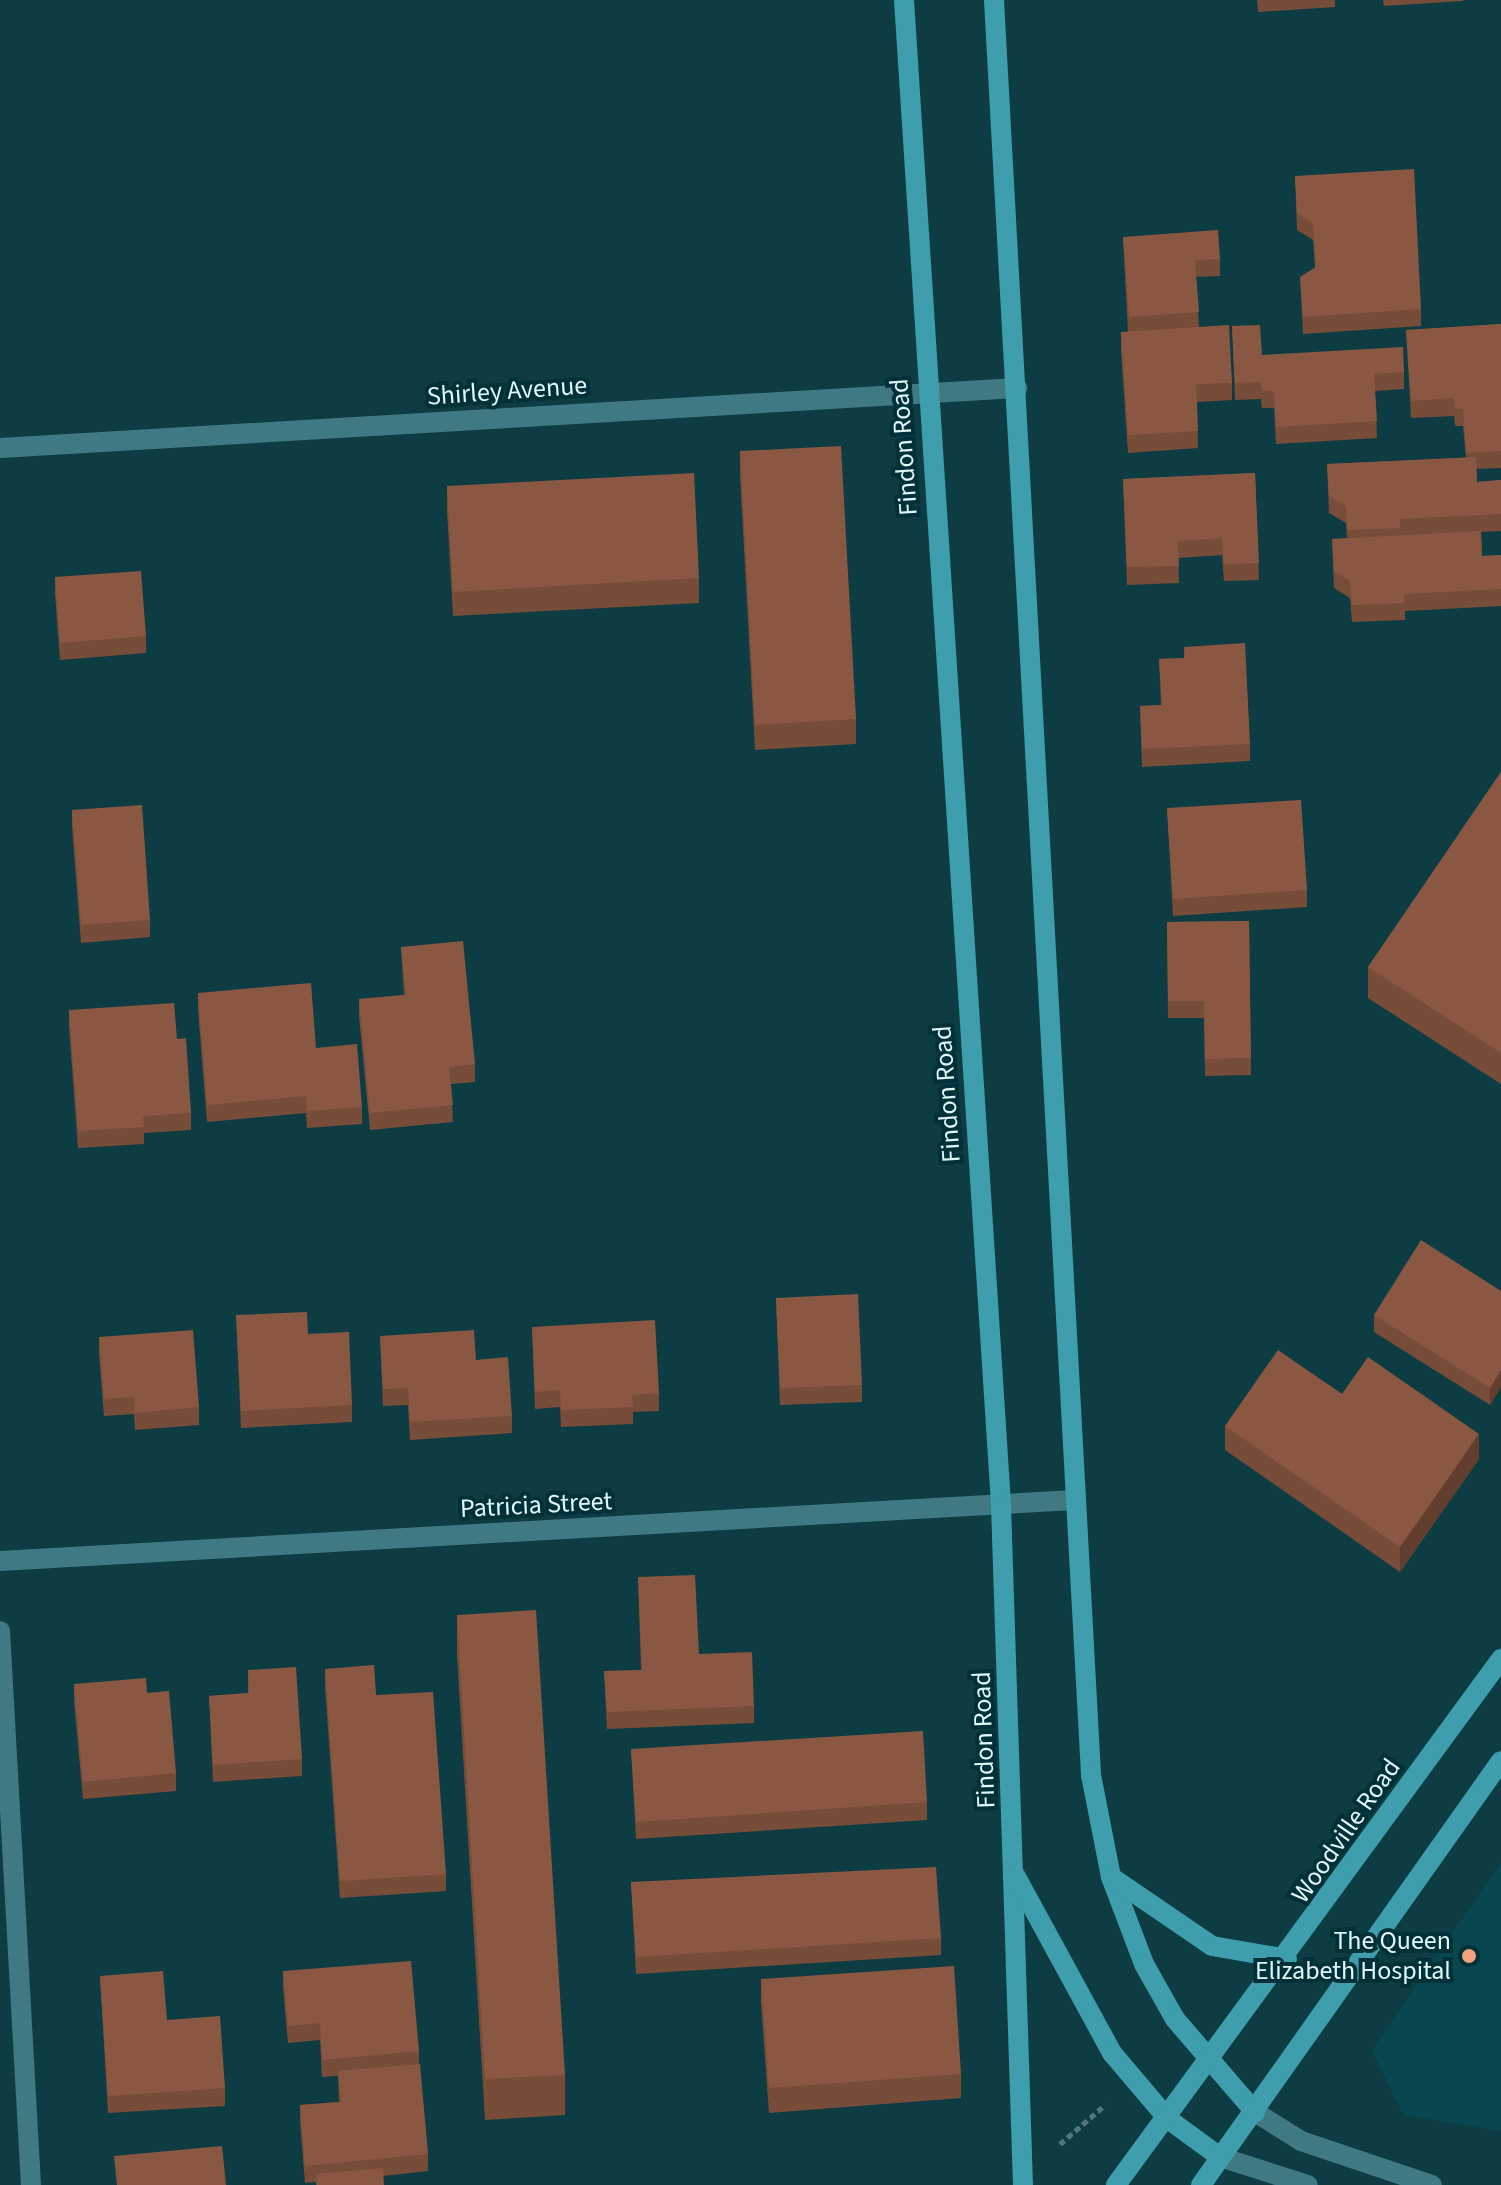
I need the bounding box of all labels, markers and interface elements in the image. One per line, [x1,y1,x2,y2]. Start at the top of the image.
street label: Shirley Avenue [426,370,588,412]
street label: Findon Road [884,377,924,517]
street label: Findon Road [927,1024,967,1164]
street label: Patricia Street [459,1485,613,1525]
street label: Findon Road [966,1671,1002,1809]
street label: Woodville Road [1285,1753,1407,1909]
place label: The Queen Elizabeth Hospital [1255,1925,1451,1986]
marker: The Queen Elizabeth Hospital [1458,1945,1480,1967]

